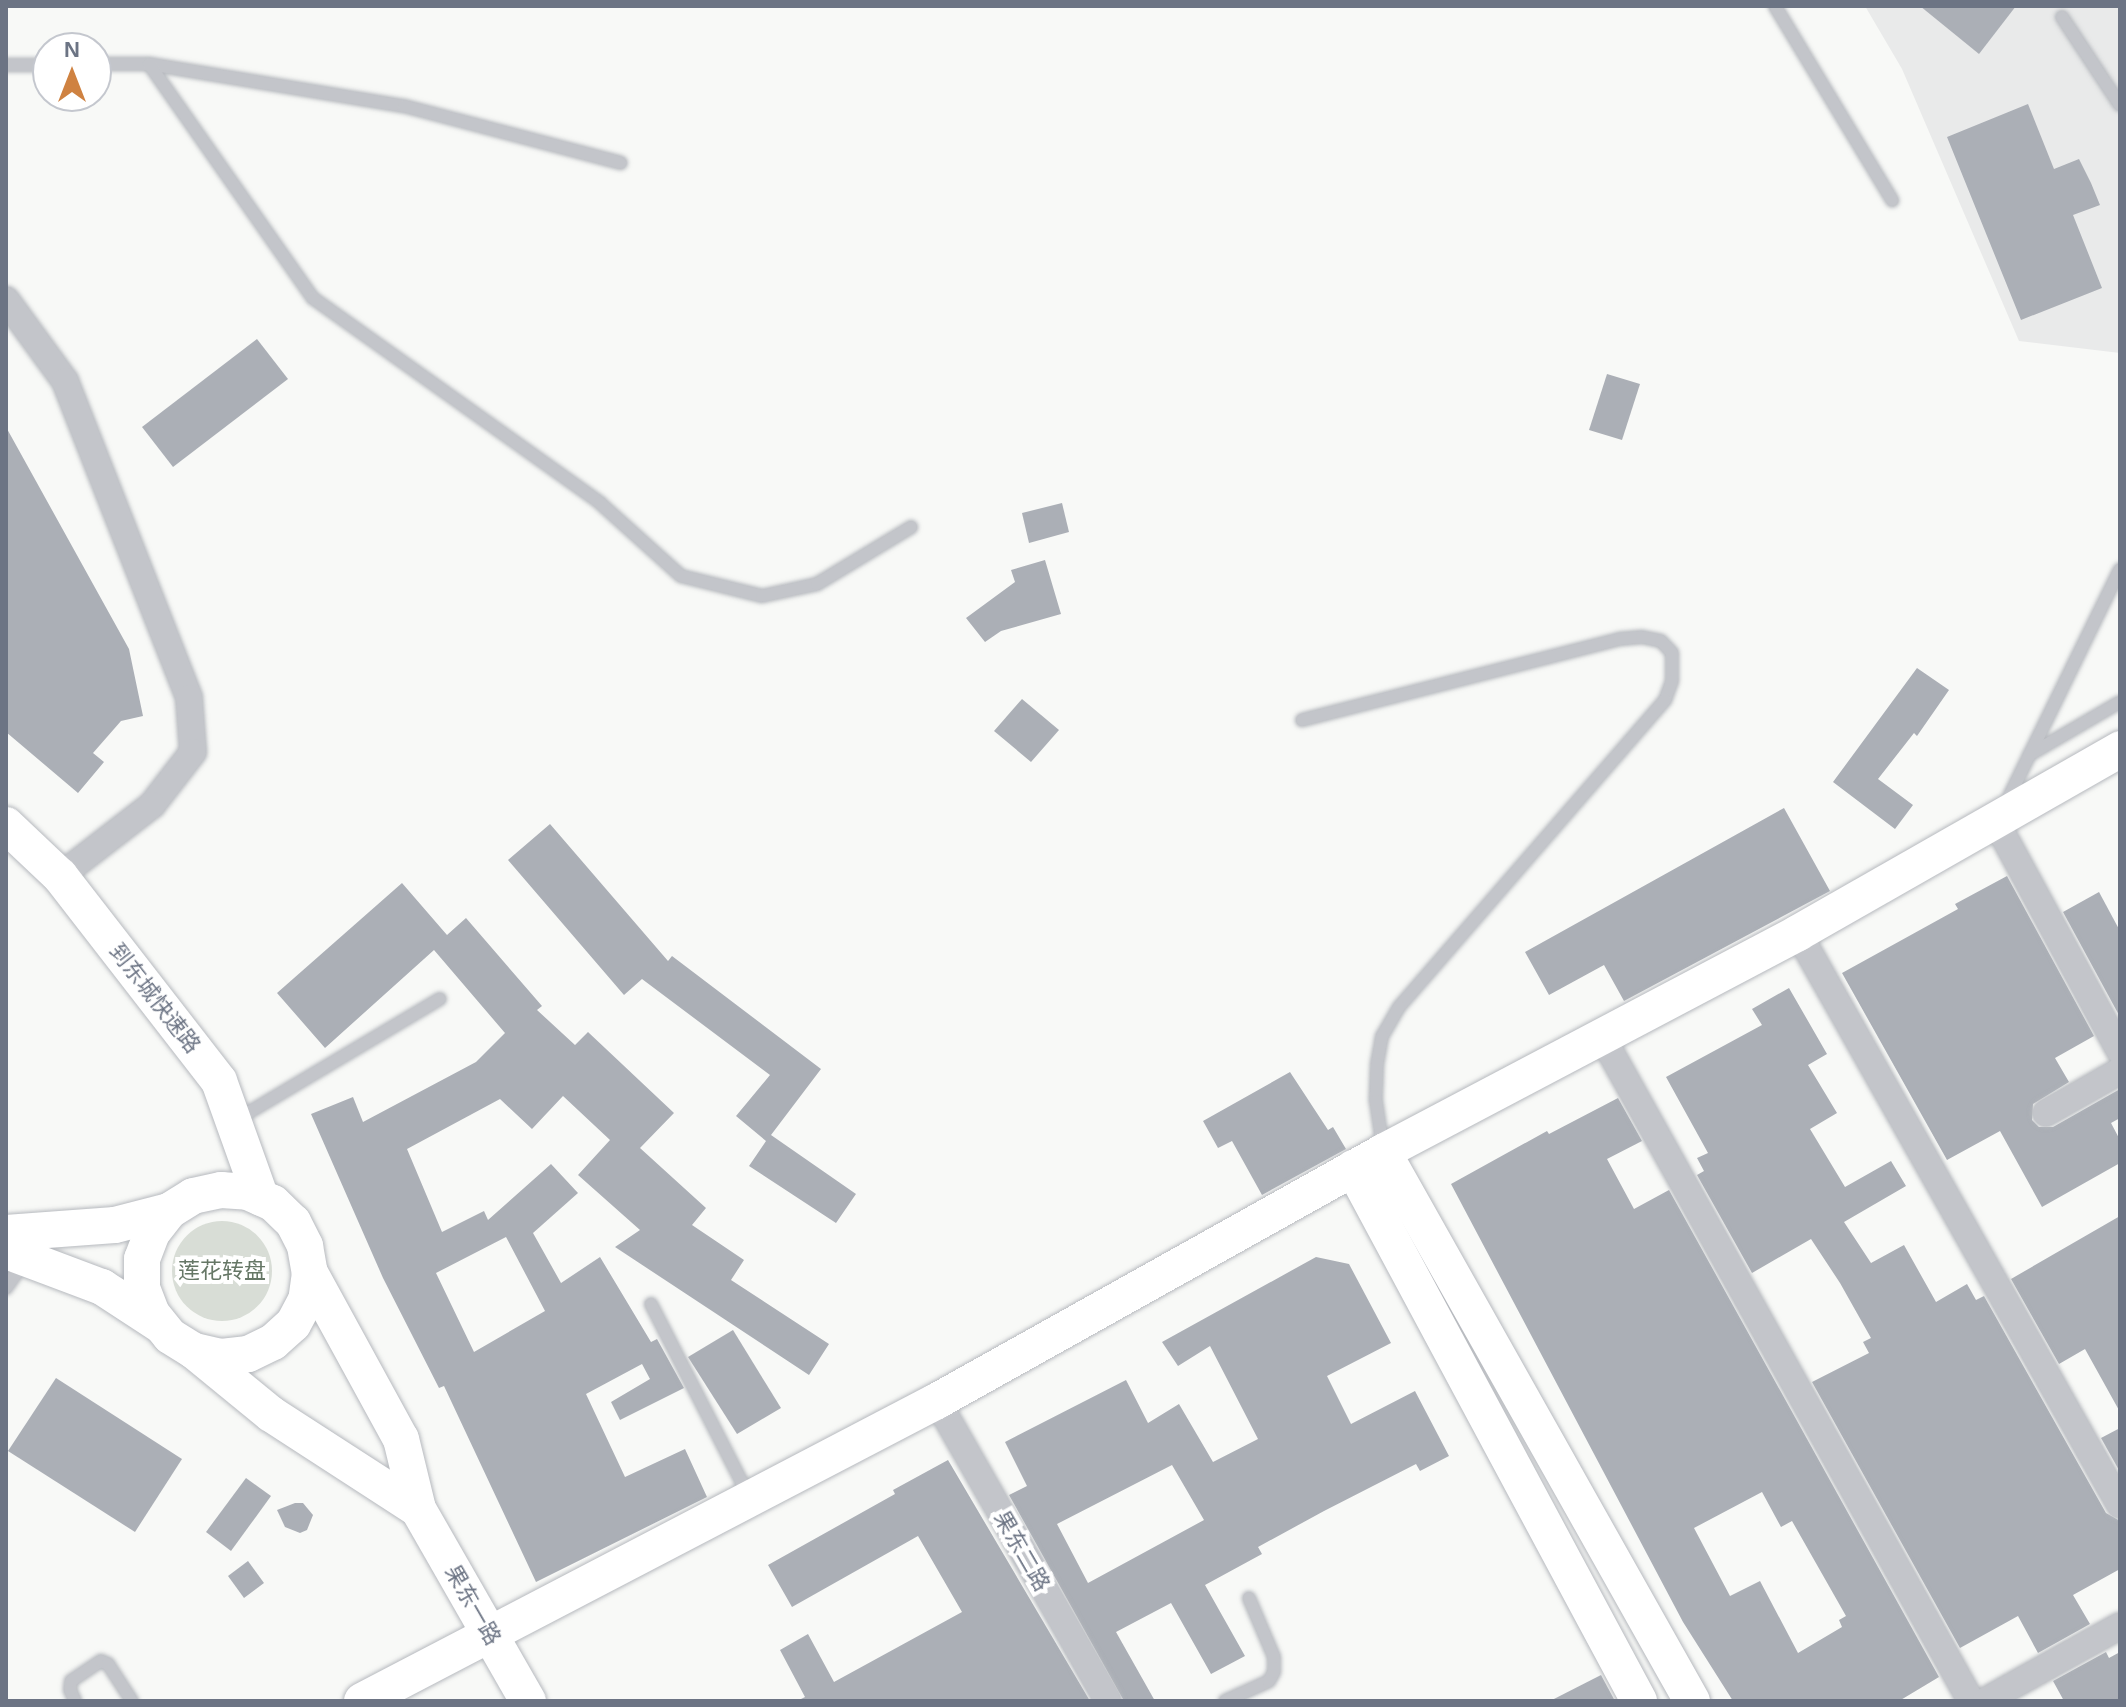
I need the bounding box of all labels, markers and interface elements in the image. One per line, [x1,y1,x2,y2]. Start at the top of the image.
north arrow [32,32,112,112]
text: N [64,37,80,62]
street label: 到东城快速路 [104,938,206,1058]
park label: 莲花转盘 [178,1258,266,1284]
street label: 果东二路 [989,1506,1055,1596]
street label: 果东一路 [440,1560,506,1650]

